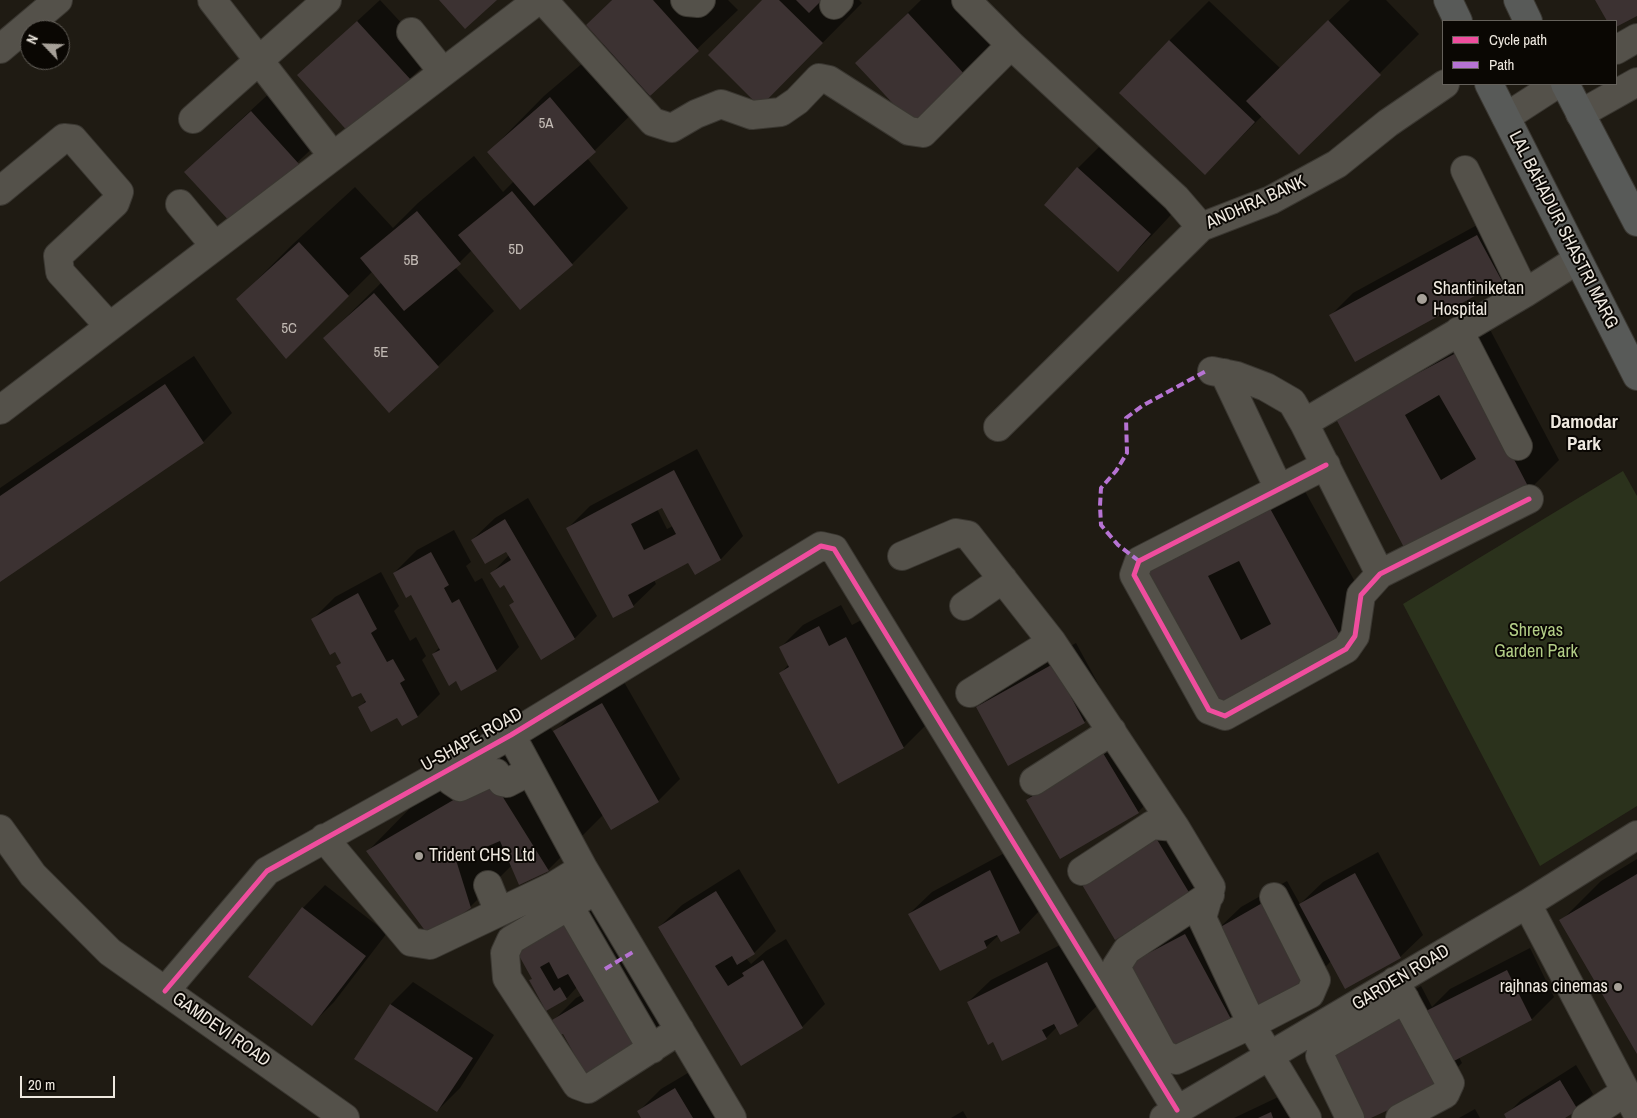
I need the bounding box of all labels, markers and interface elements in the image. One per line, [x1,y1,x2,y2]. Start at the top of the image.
north arrow [20,20,70,70]
legend [1442,20,1617,85]
text: Cycle path [1489,29,1547,50]
text: N [22,32,42,47]
text: Path [1489,54,1514,75]
house number: 5A [538,115,554,133]
street label: LAL BAHADUR SHASTRI MARG [1504,128,1622,332]
street label: ANDHRA BANK [1203,171,1309,235]
house number: 5D [508,241,524,259]
house number: 5B [403,252,419,270]
place label: Shantiniketan Hospital [1433,278,1524,320]
marker: Shantiniketan Hospital [1415,292,1429,306]
house number: 5C [281,320,297,338]
house number: 5E [373,344,389,362]
district label: Damodar Park [1550,412,1618,456]
park label: Shreyas Garden Park [1494,620,1578,662]
street label: U-SHAPE ROAD [418,703,526,777]
place label: Trident CHS Ltd [429,845,535,867]
marker: Trident CHS Ltd [413,850,425,862]
street label: GARDEN ROAD [1348,940,1454,1016]
place label: rajhnas cinemas [1500,976,1608,998]
marker: rajhnas cinemas [1612,981,1624,993]
street label: GAMDEVI ROAD [168,988,274,1072]
scale bar [22,1066,118,1098]
text: 20 m [28,1074,55,1095]

